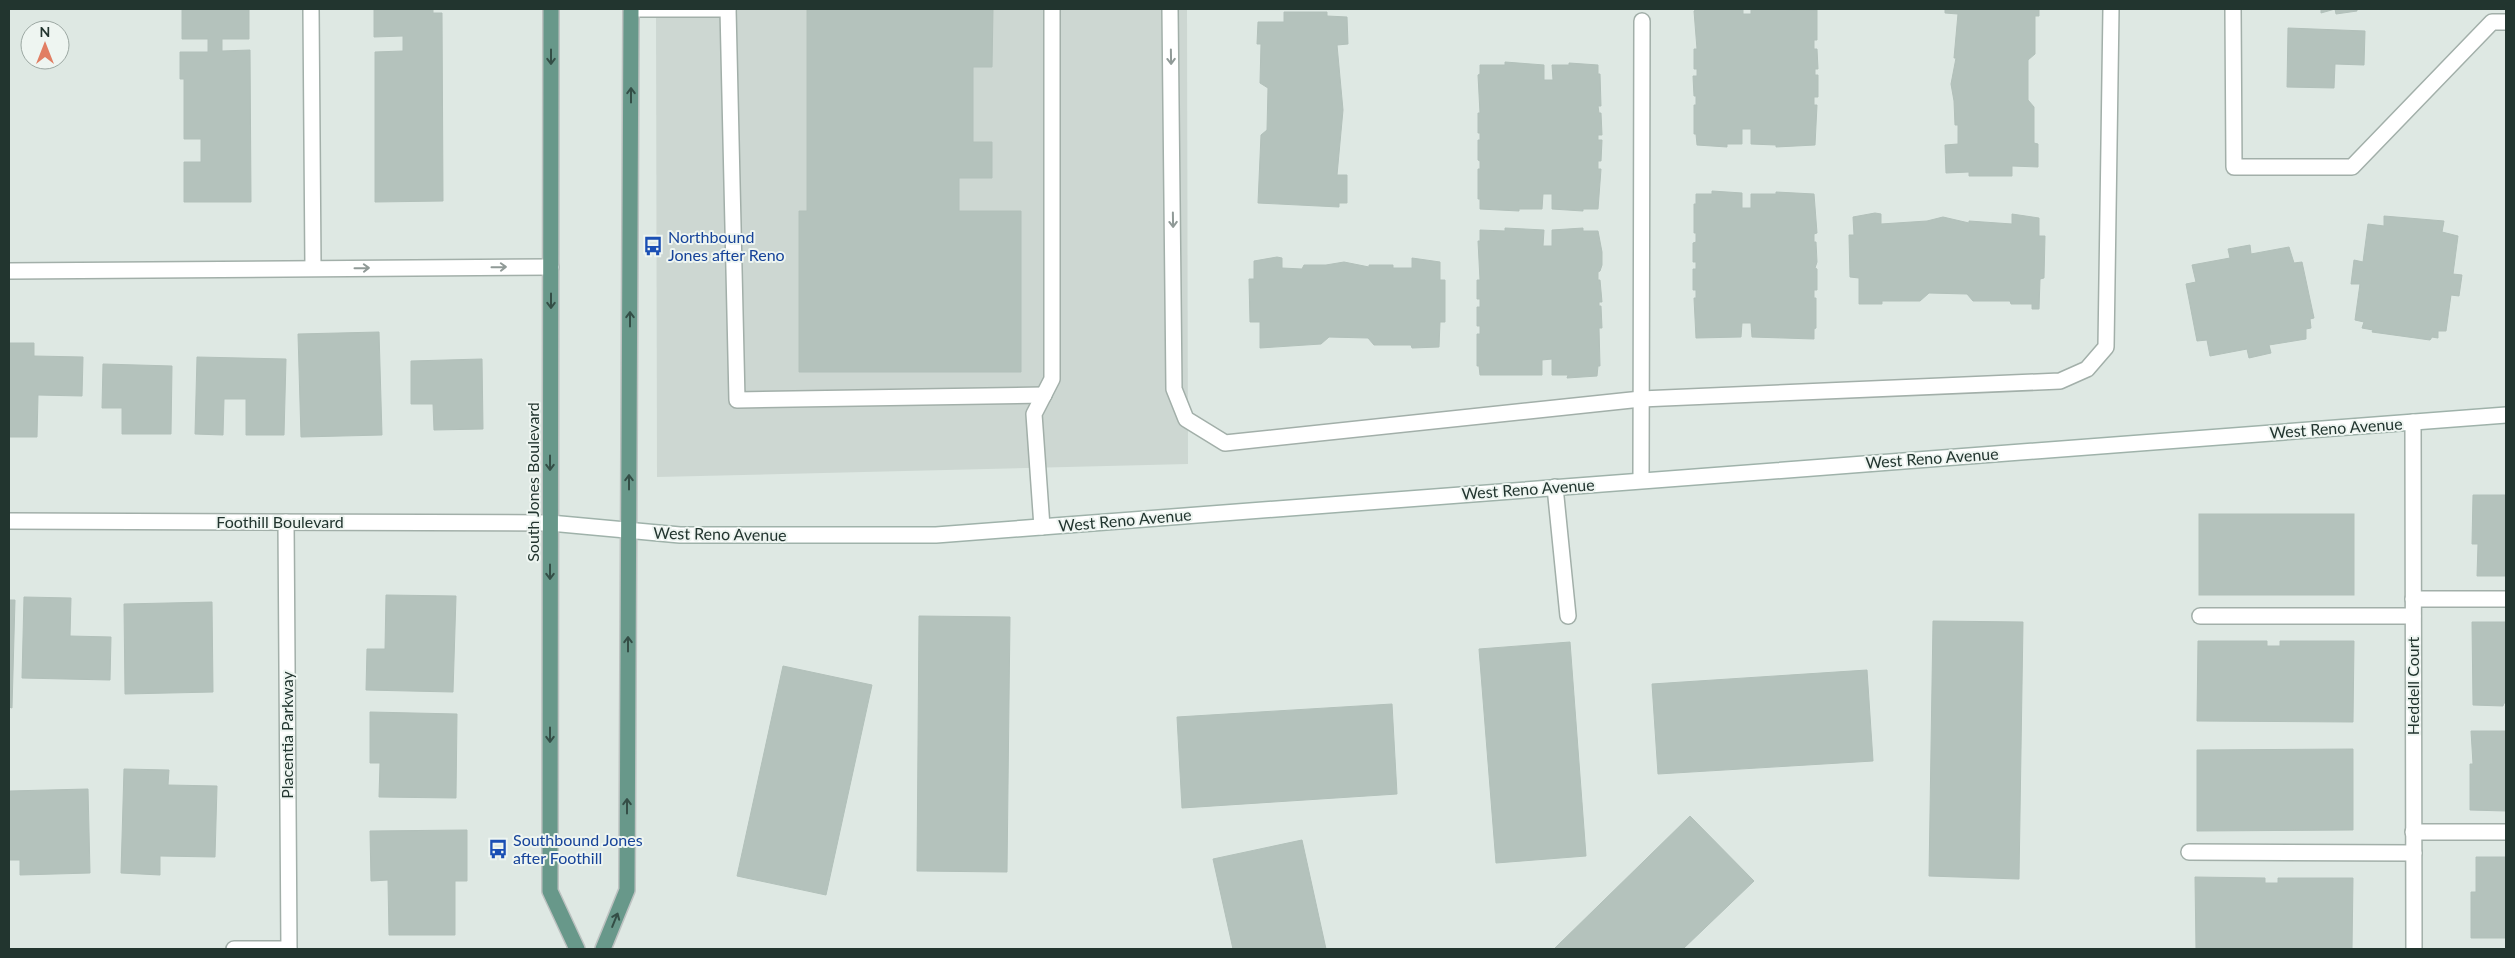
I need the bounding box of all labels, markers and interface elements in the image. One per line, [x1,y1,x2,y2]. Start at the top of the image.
north arrow [20,20,70,70]
text: N [40,23,50,40]
one-way arrow [546,49,556,65]
one-way arrow [1166,49,1176,65]
one-way arrow [626,87,636,103]
one-way arrow [1168,212,1177,228]
place label: Northbound Jones after Reno [668,227,785,264]
bus stop icon: Northbound Jones after Reno [642,235,664,257]
one-way arrow [491,262,507,271]
one-way arrow [354,263,370,273]
one-way arrow [546,292,556,309]
one-way arrow [625,312,635,328]
street label: South Jones Boulevard [523,402,542,562]
street label: West Reno Avenue [2269,413,2403,442]
street label: West Reno Avenue [1865,443,1999,472]
one-way arrow [545,455,555,471]
one-way arrow [624,474,634,490]
street label: West Reno Avenue [1461,474,1595,503]
street label: West Reno Avenue [1058,504,1192,535]
street label: Foothill Boulevard [216,512,344,531]
street label: West Reno Avenue [653,523,787,544]
one-way arrow [545,564,555,580]
one-way arrow [623,636,633,652]
street label: Heddell Court [2403,636,2422,735]
street label: Placentia Parkway [277,670,296,799]
one-way arrow [545,726,555,742]
one-way arrow [622,798,632,814]
place label: Southbound Jones after Foothill [513,830,643,867]
bus stop icon: Southbound Jones after Foothill [487,838,509,860]
one-way arrow [611,912,620,927]

